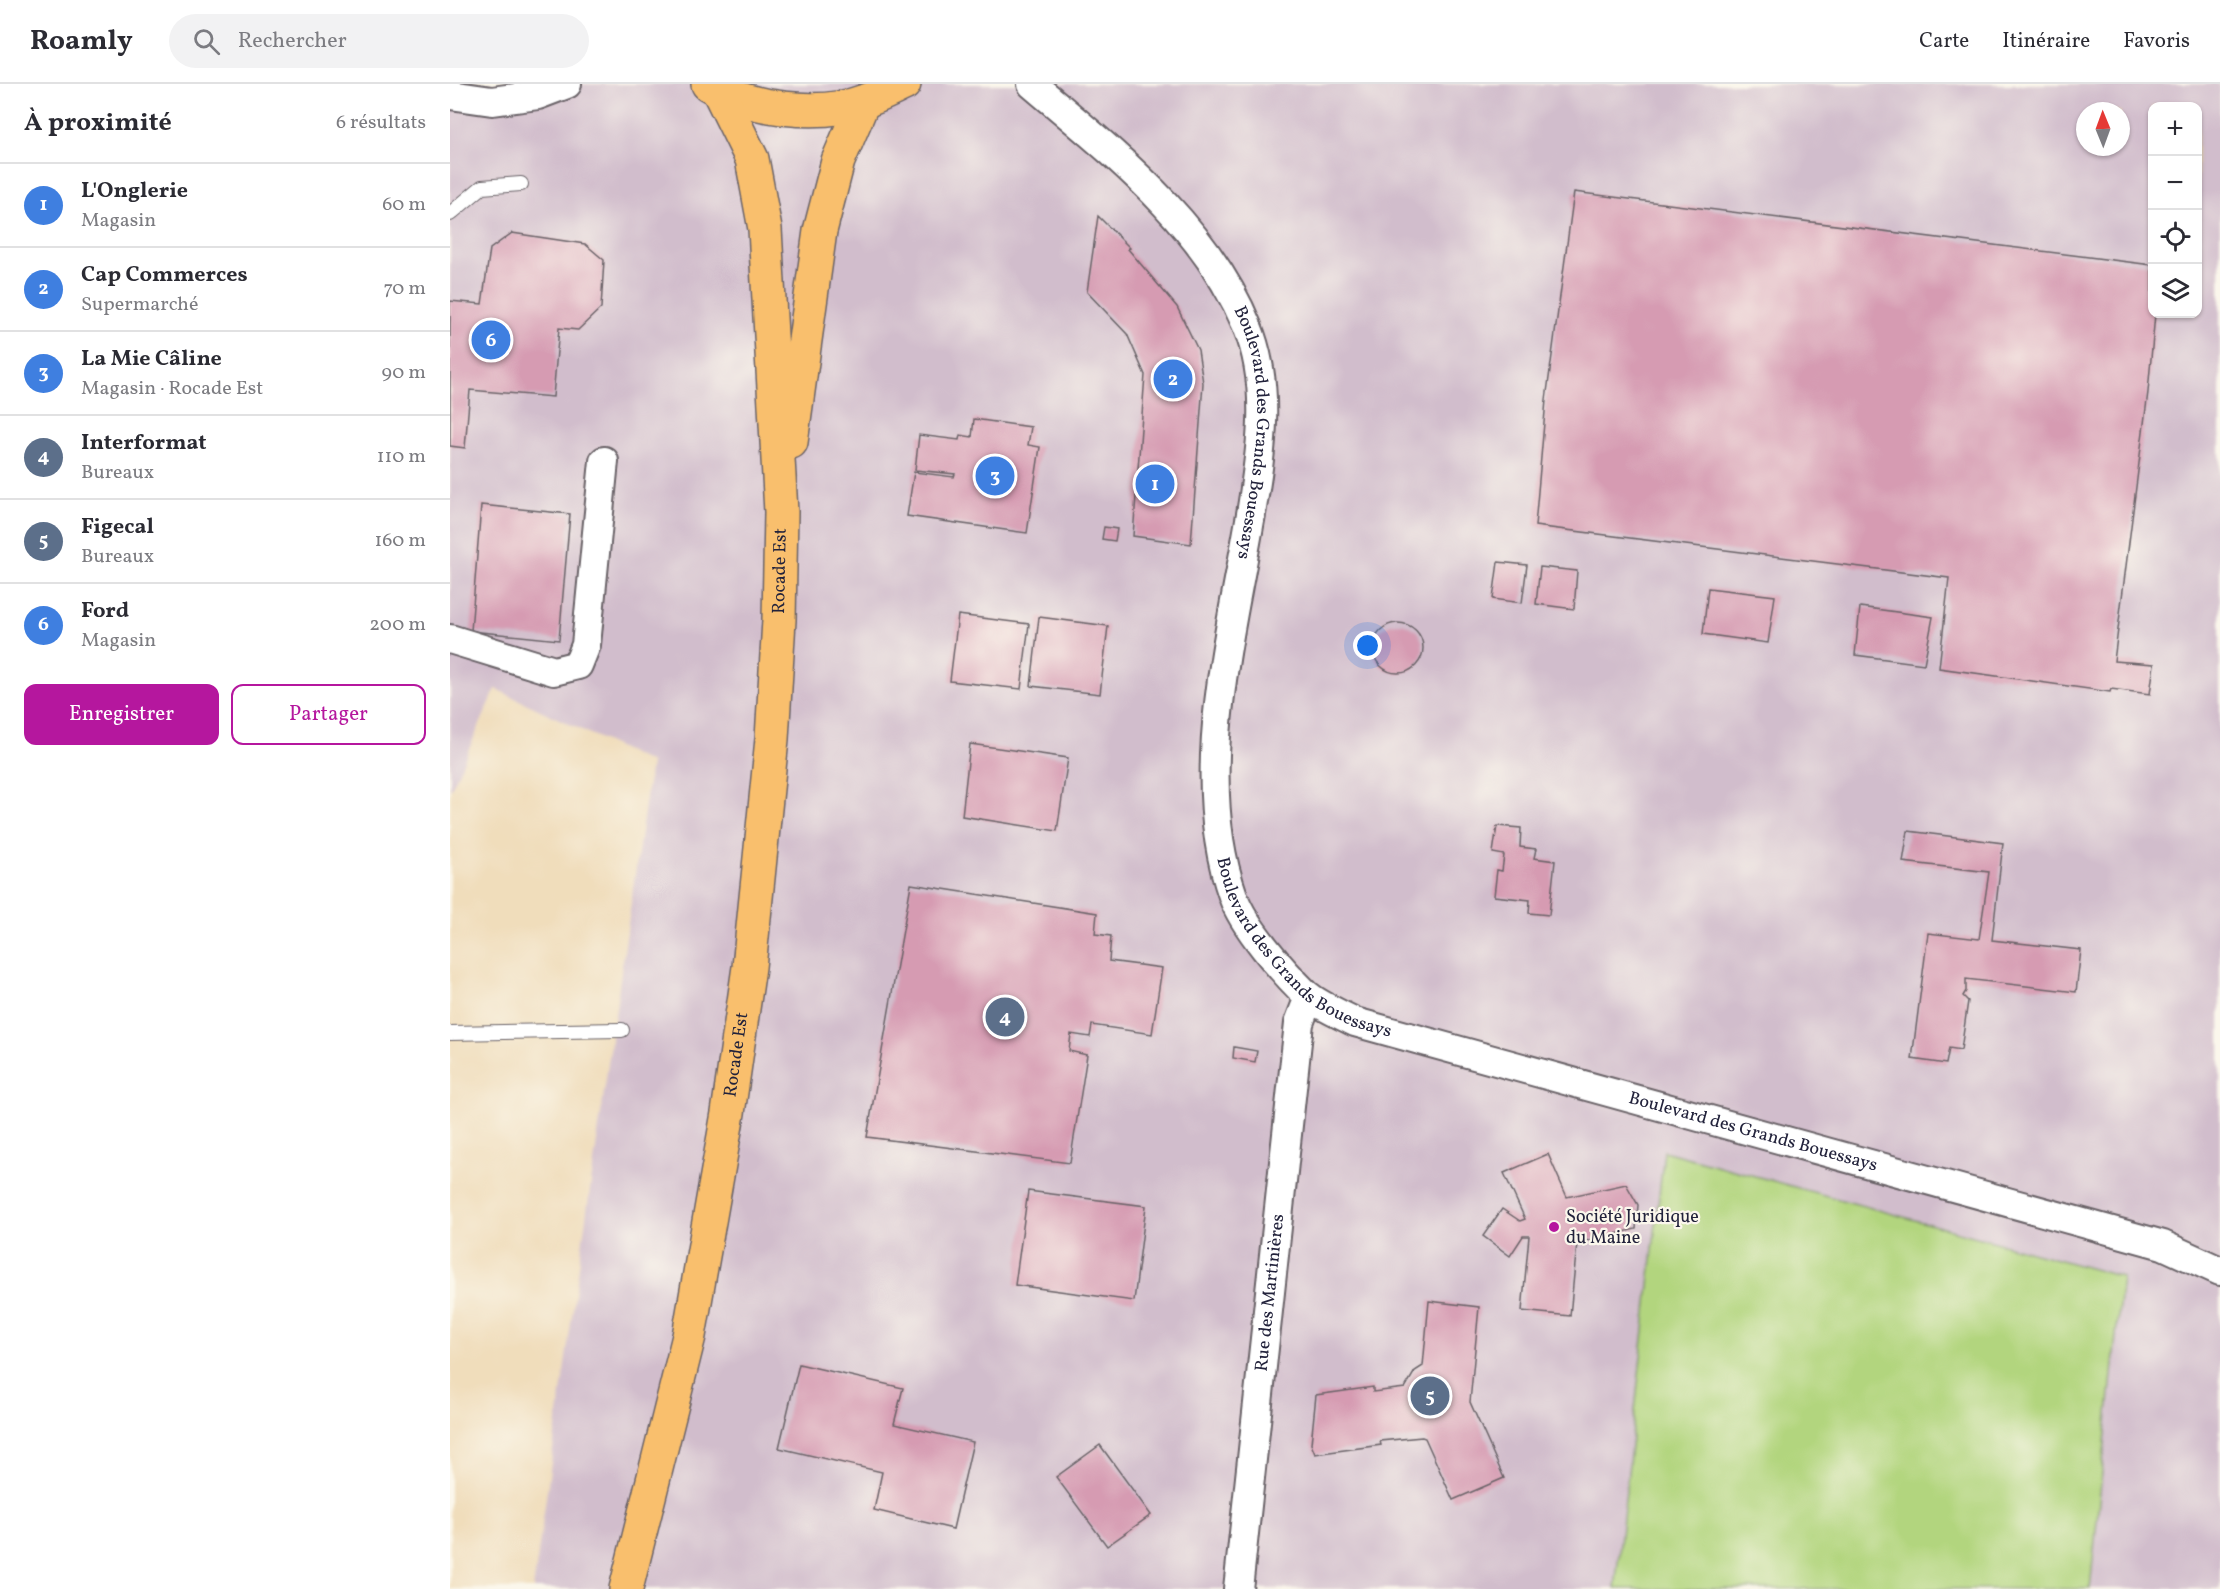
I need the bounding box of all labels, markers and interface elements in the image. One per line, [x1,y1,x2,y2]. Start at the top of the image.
search box [169,14,589,68]
text: Roamly [30,22,133,61]
icon: search [190,25,223,58]
text: Rechercher [238,26,347,57]
text: Carte [1919,27,1969,56]
text: Itinéraire [2002,27,2090,56]
text: Favoris [2123,27,2190,56]
north arrow [2076,102,2130,156]
map controls [2148,102,2202,318]
button: + [2148,102,2202,156]
text: À proximité [24,105,172,141]
text: 6 résultats [336,109,426,137]
button: − [2148,156,2202,210]
text: L'Onglerie [81,176,188,207]
text: 1 [39,191,48,219]
text: 60 m [382,191,426,219]
text: Magasin [81,207,156,235]
button: locate [2148,210,2202,264]
text: Cap Commerces [81,260,248,291]
button: layers [2148,264,2202,318]
text: 2 [38,275,49,303]
text: 70 m [383,275,426,303]
text: Supermarché [81,291,199,319]
street label: Boulevard des Grands Bouessays [1227,302,1275,561]
pin: 6 [472,318,510,362]
text: La Mie Câline [81,344,222,375]
pin: 2 [1154,356,1192,402]
text: 3 [38,359,49,387]
text: 90 m [382,359,426,387]
text: Magasin · Rocade Est [81,375,263,403]
text: Interformat [81,428,206,459]
text: 4 [37,443,50,471]
text: 110 m [377,443,426,471]
pin: 3 [976,454,1014,498]
text: Bureaux [81,459,154,487]
pin: 1 [1136,462,1174,506]
text: Figecal [81,512,154,543]
text: 5 [39,527,48,555]
text: 160 m [374,527,426,555]
street label: Rocade Est [767,528,793,614]
text: Bureaux [81,543,154,571]
text: Ford [81,596,129,627]
text: 6 [38,611,49,639]
text: 200 m [369,611,426,639]
text: Magasin [81,627,156,655]
your location [1353,631,1382,660]
button: Enregistrer [24,684,219,745]
button: Partager [231,684,426,745]
street label: Boulevard des Grands Bouessays [1210,855,1394,1044]
pin: 4 [986,994,1024,1040]
street label: Rocade Est [718,1011,755,1099]
street label: Boulevard des Grands Bouessays [1626,1086,1880,1178]
place label: Société Juridique du Maine [1566,1205,1699,1251]
street label: Rue des Martinières [1249,1213,1291,1373]
marker: Société Juridique du Maine [1547,1220,1561,1234]
pin: 5 [1410,1374,1450,1418]

